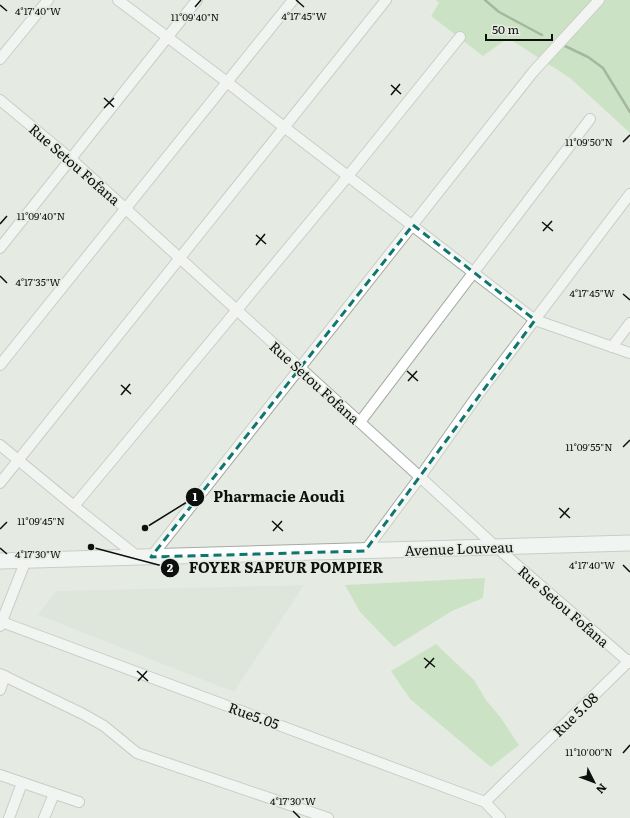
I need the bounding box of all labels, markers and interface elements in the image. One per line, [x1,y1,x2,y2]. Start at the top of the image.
text: 4°17'40"W [15,3,61,18]
text: 4°17'45"W [281,8,327,23]
text: 11°09'40"N [171,9,219,24]
scale bar [486,16,552,42]
text: 50 m [492,20,519,38]
street label: Rue Setou Fofana [25,119,125,210]
text: 11°09'50"N [565,134,613,149]
text: 11°09'40"N [17,208,65,223]
text: 4°17'35"W [15,274,61,289]
text: 4°17'45"W [569,285,615,300]
street label: Rue Setou Fofana [266,336,365,428]
text: 11°09'55"N [565,439,613,454]
callout: Pharmacie Aoudi [185,484,353,511]
text: Pharmacie Aoudi [213,484,345,507]
text: 1 [193,487,198,505]
text: 11°09'45"N [17,513,65,528]
street label: Avenue Louveau [404,536,514,560]
text: 4°17'30"W [15,546,61,561]
callout: FOYER SAPEUR POMPIER [160,554,391,581]
text: FOYER SAPEUR POMPIER [189,555,383,578]
text: 4°17'40"W [569,557,615,572]
text: 2 [167,558,174,576]
street label: Rue Setou Fofana [514,561,614,652]
street label: Rue 5.08 [548,687,602,741]
street label: Rue5.05 [226,697,282,733]
text: 11°10'00"N [565,744,613,759]
north arrow [574,762,614,802]
text: N [593,781,611,798]
text: 4°17'30"W [270,793,316,808]

